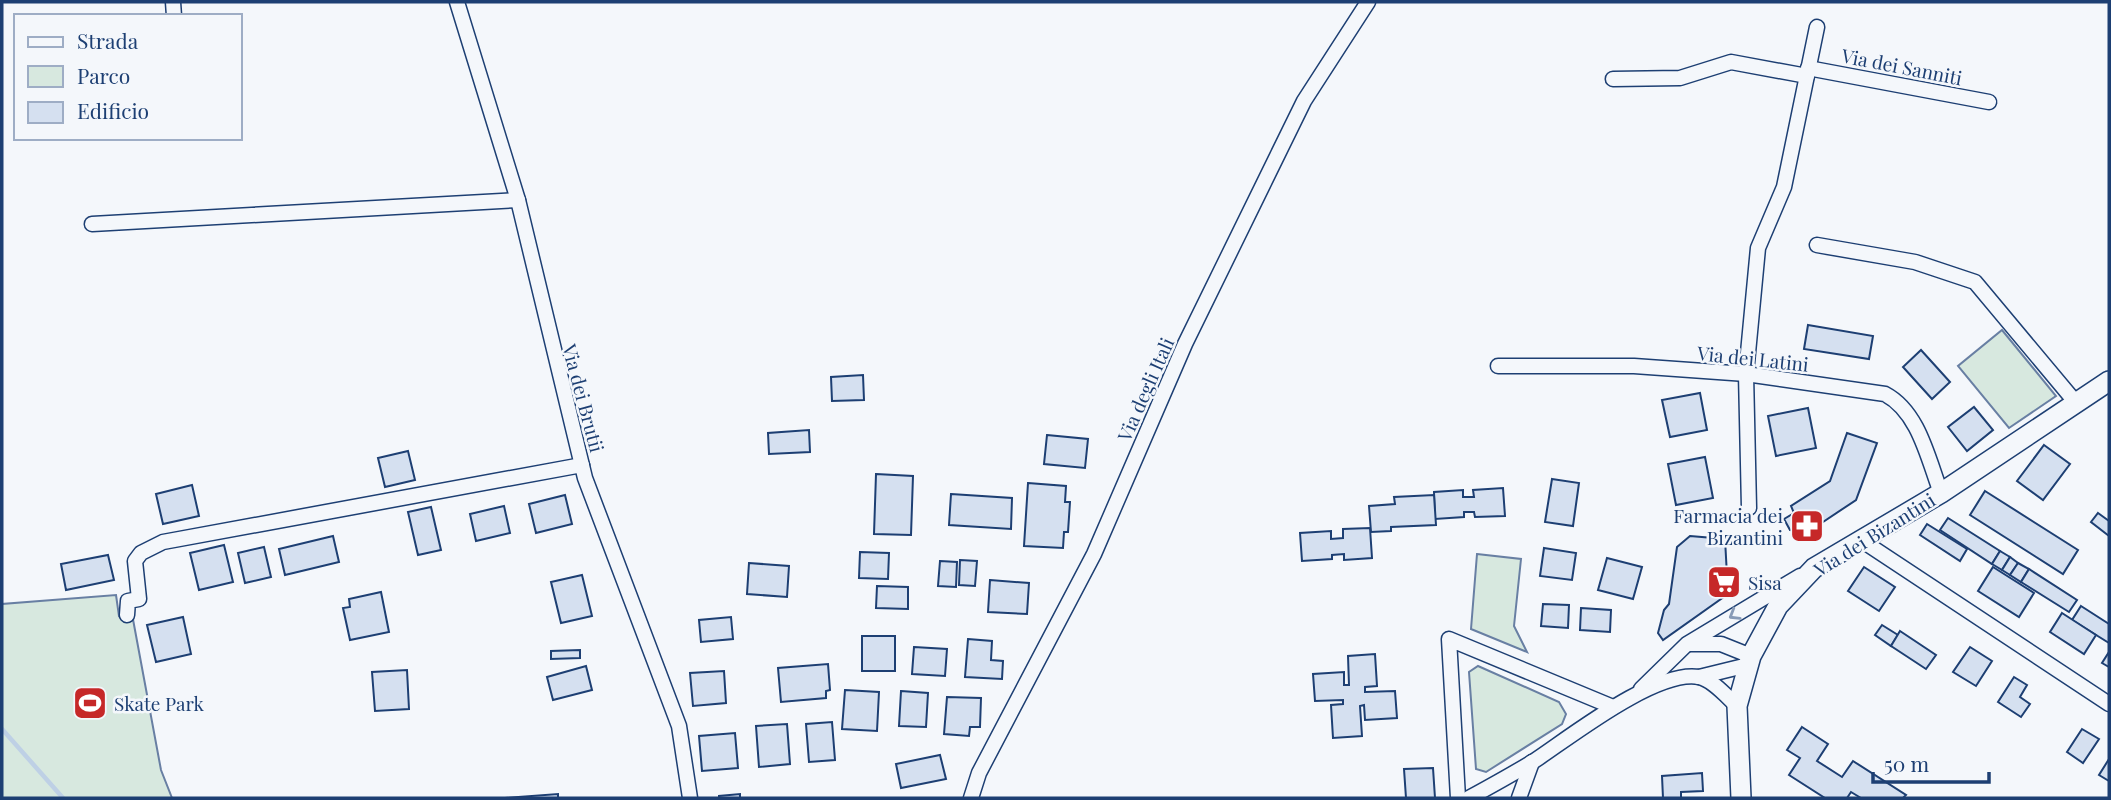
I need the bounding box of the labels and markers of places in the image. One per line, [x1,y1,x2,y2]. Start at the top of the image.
place label: Farmacia dei Bizantini [1673,502,1783,550]
pharmacy icon: Farmacia dei Bizantini [1788,507,1826,545]
supermarket icon: Sisa [1705,563,1743,601]
place label: Sisa [1748,569,1782,595]
sports icon: Skate Park [71,684,109,722]
place label: Skate Park [114,690,205,716]

